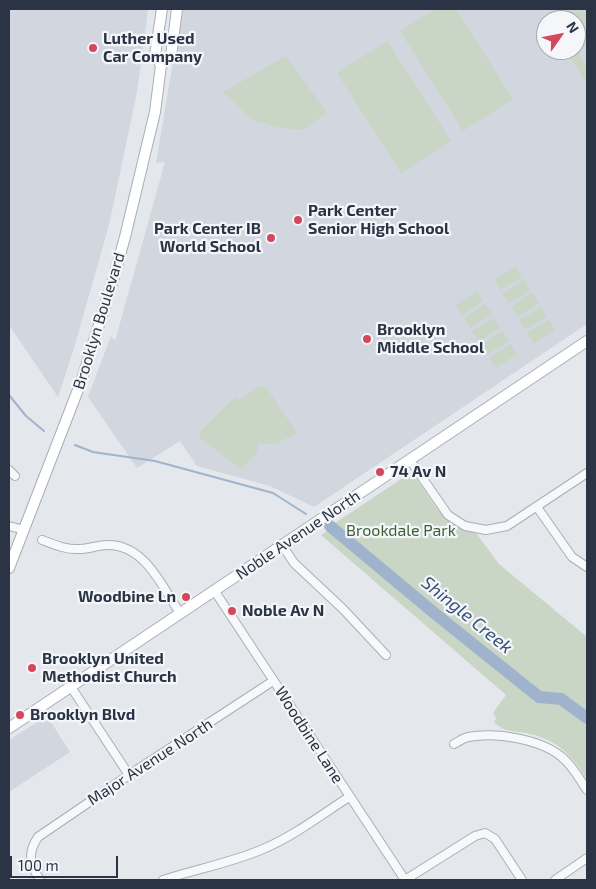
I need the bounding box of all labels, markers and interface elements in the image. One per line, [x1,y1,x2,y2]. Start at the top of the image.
north arrow [536,10,586,60]
text: N [563,18,583,36]
place label: Luther Used Car Company [103,29,202,67]
marker: Luther Used Car Company [87,42,99,54]
place label: Park Center Senior High School [308,201,449,239]
marker: Park Center Senior High School [292,214,304,226]
place label: Park Center IB World School [154,219,261,257]
marker: Park Center IB World School [265,232,277,244]
street label: Brooklyn Boulevard [69,250,129,392]
place label: Brooklyn Middle School [377,320,484,358]
marker: Brooklyn Middle School [361,333,373,345]
place label: 74 Av N [390,462,446,482]
marker: 74 Av N [374,466,386,478]
street label: Noble Avenue North [232,486,364,584]
park label: Brookdale Park [346,521,456,541]
water label: Shingle Creek [417,572,517,658]
place label: Woodbine Ln [78,587,176,607]
marker: Woodbine Ln [180,591,192,603]
place label: Noble Av N [242,601,324,621]
marker: Noble Av N [226,605,238,617]
place label: Brooklyn United Methodist Church [42,649,177,687]
marker: Brooklyn United Methodist Church [26,662,38,674]
street label: Woodbine Lane [271,683,347,787]
place label: Brooklyn Blvd [30,705,135,725]
marker: Brooklyn Blvd [14,709,26,721]
street label: Major Avenue North [84,714,216,810]
scale bar [12,846,120,878]
text: 100 m [18,856,59,874]

